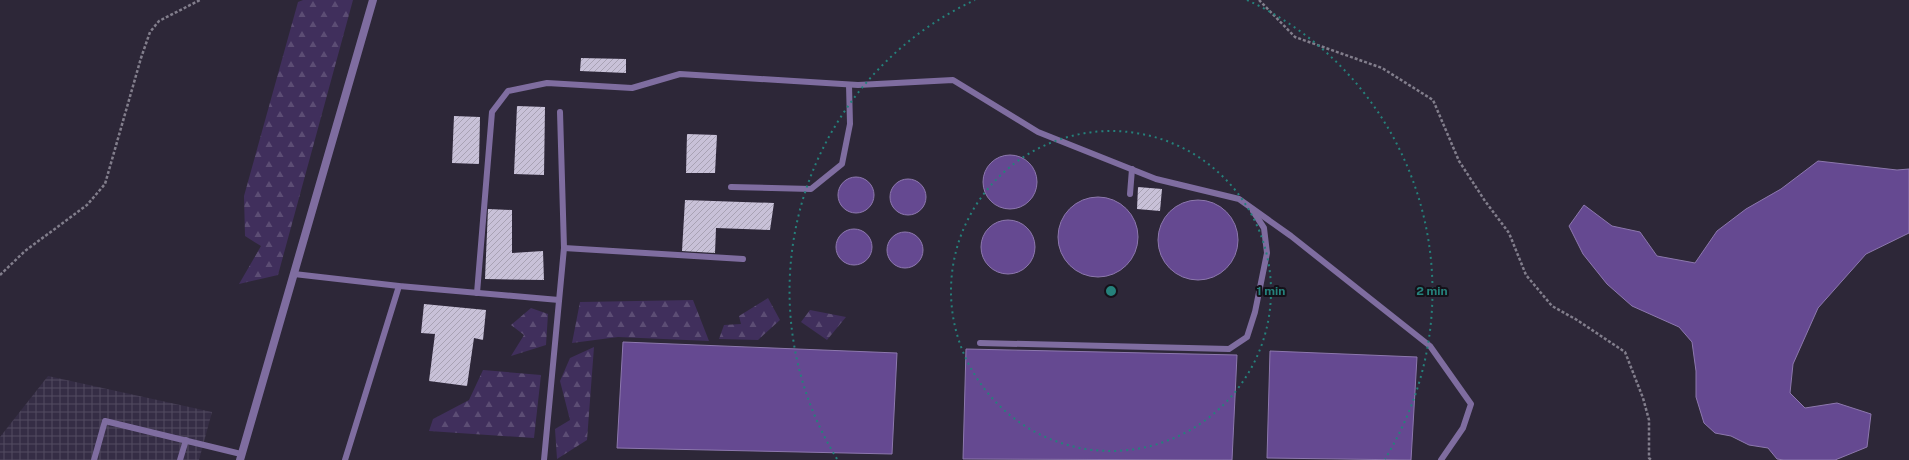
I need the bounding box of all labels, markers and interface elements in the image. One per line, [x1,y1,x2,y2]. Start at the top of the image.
centre of rings [1104,284,1118,298]
text: 1 min [1257,284,1285,298]
text: 2 min [1416,284,1448,298]

